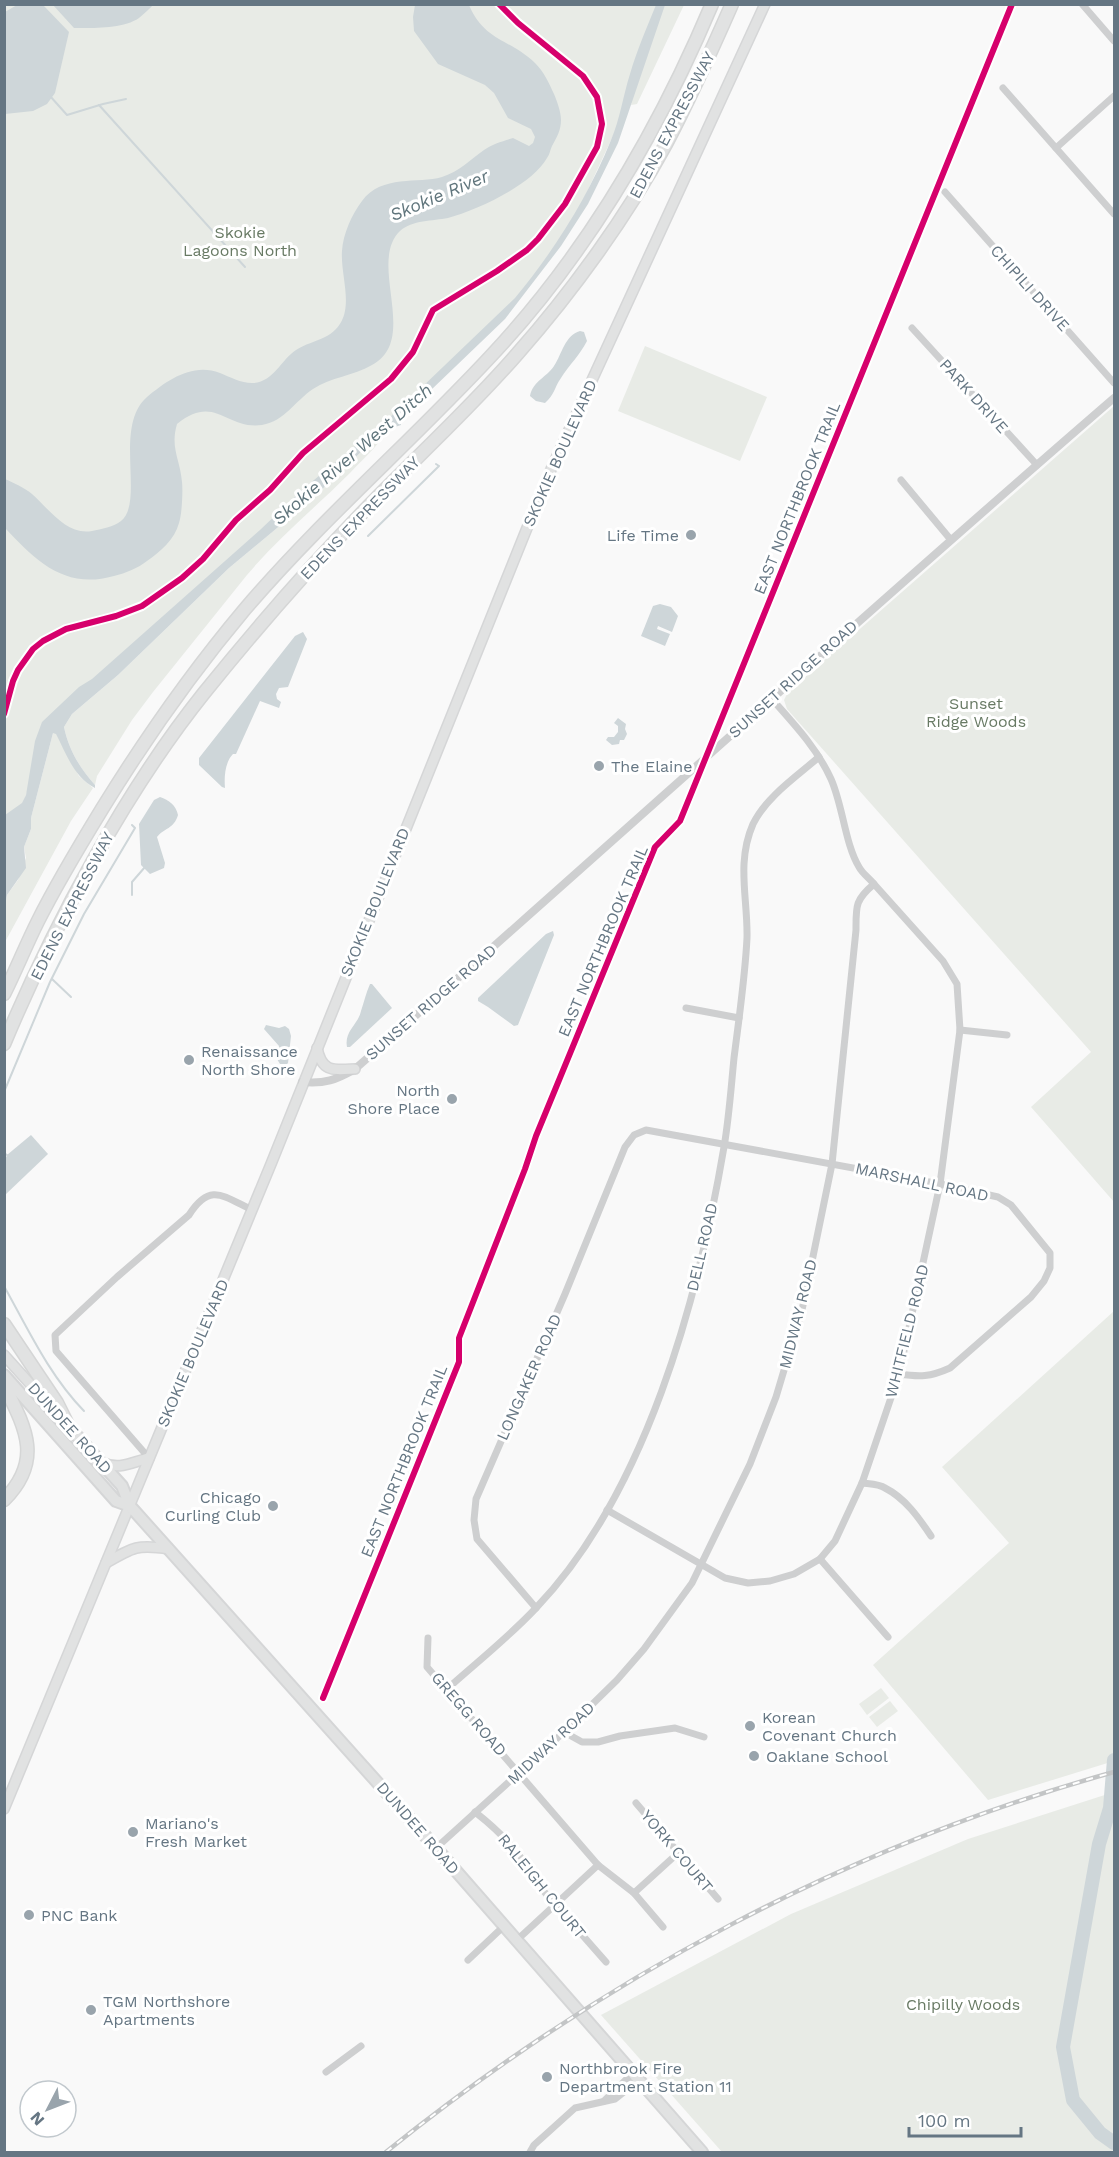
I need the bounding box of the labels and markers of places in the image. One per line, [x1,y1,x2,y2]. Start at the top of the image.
place label: Life Time [607,526,679,545]
marker: Life Time [684,528,698,542]
place label: The Elaine [611,757,693,776]
marker: The Elaine [592,759,606,773]
place label: Renaissance North Shore [201,1042,298,1079]
marker: Renaissance North Shore [182,1053,196,1067]
place label: North Shore Place [347,1081,440,1118]
marker: North Shore Place [445,1092,459,1106]
place label: Chicago Curling Club [165,1488,261,1525]
marker: Chicago Curling Club [266,1499,280,1513]
place label: Korean Covenant Church [762,1708,897,1745]
marker: Korean Covenant Church [743,1719,757,1733]
place label: Oaklane School [766,1747,888,1766]
marker: Oaklane School [747,1749,761,1763]
place label: Mariano's Fresh Market [145,1814,247,1851]
marker: Mariano's Fresh Market [126,1825,140,1839]
place label: PNC Bank [41,1906,117,1925]
marker: PNC Bank [22,1908,36,1922]
place label: TGM Northshore Apartments [103,1992,230,2029]
marker: TGM Northshore Apartments [84,2003,98,2017]
place label: Northbrook Fire Department Station 11 [559,2059,732,2096]
marker: Northbrook Fire Department Station 11 [540,2070,554,2084]

